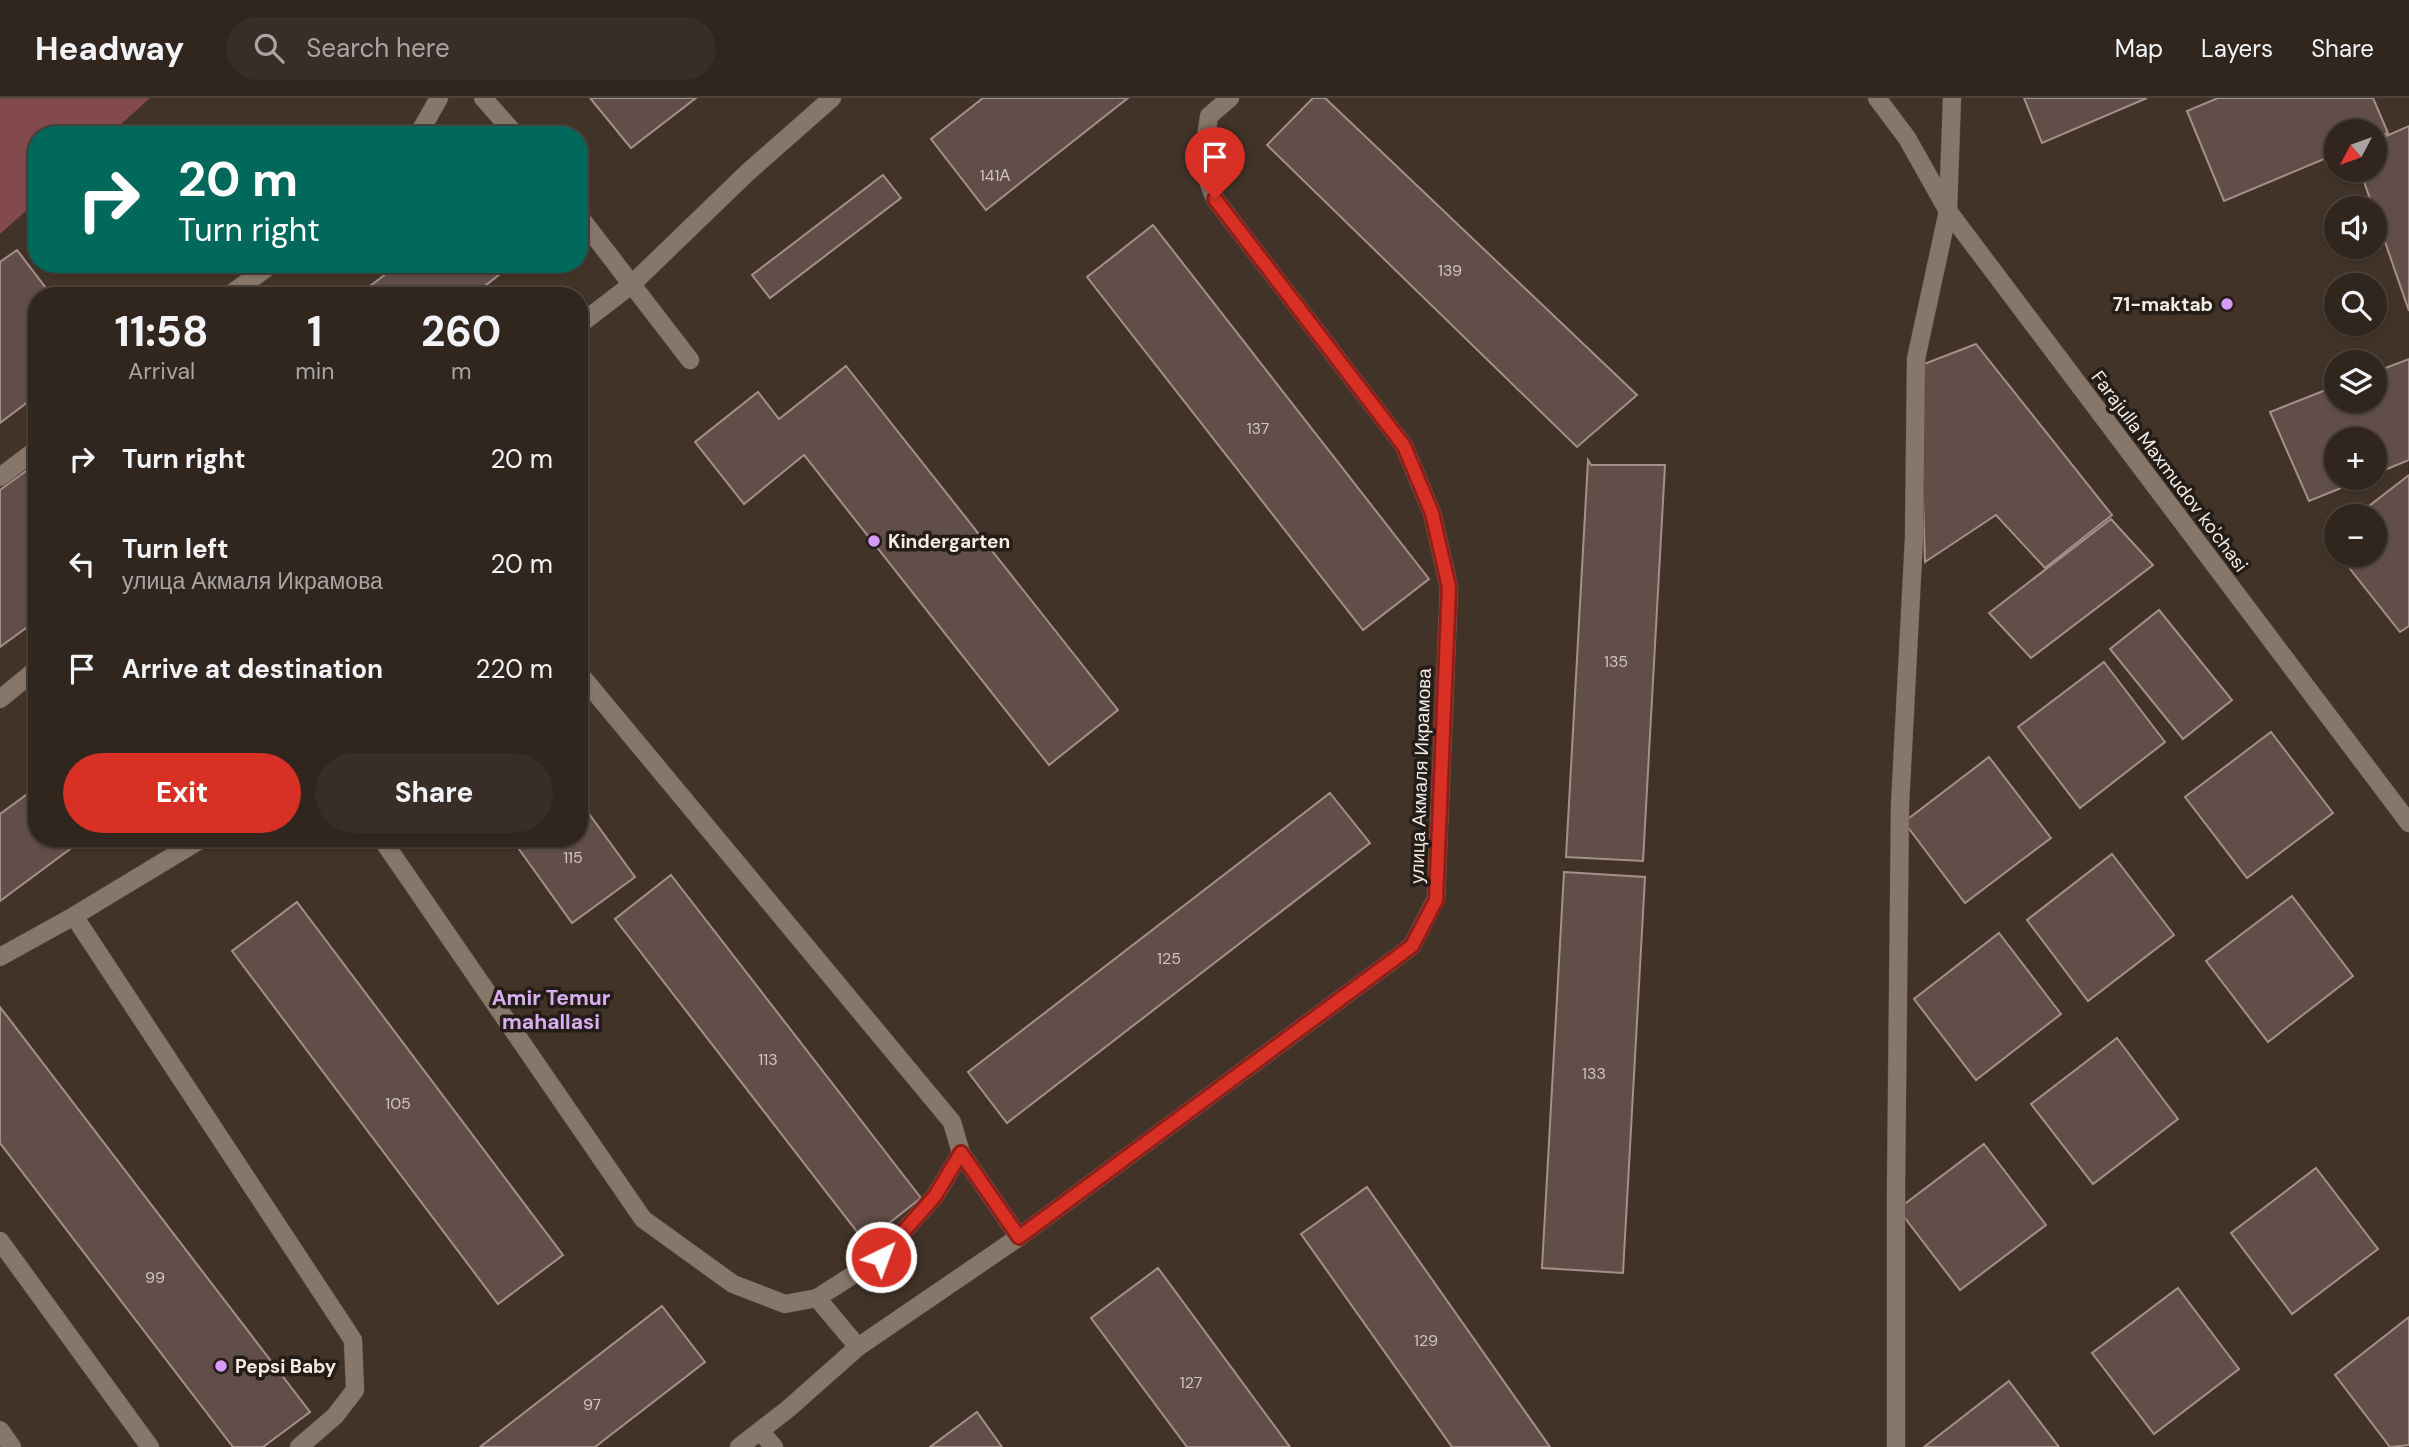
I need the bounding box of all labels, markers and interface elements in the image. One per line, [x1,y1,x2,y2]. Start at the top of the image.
search box [226,17,716,80]
text: Headway [35,27,184,70]
icon: search [250,29,288,67]
text: Search here [306,31,450,65]
text: Map [2115,33,2163,64]
text: Layers [2201,33,2273,64]
text: Share [2311,33,2374,64]
north arrow [2324,119,2387,182]
map controls [2324,119,2387,567]
pin [1185,127,1245,199]
icon: arrive [1196,138,1234,176]
text: 20 m [178,147,298,211]
icon: right [63,154,154,245]
house number: 141А [980,165,1011,186]
button: sound [2324,196,2387,259]
text: Turn right [178,209,320,251]
house number: 139 [1438,260,1462,281]
button: search [2324,273,2387,336]
place label: 71-maktab [2113,292,2213,317]
marker: 71-maktab [2219,296,2235,312]
text: 11:58 [115,304,209,359]
text: 1 [307,304,322,359]
text: 260 [421,304,501,359]
button: layers [2324,350,2387,413]
text: Arrival [128,356,195,386]
text: min [295,356,334,386]
text: m [451,356,471,386]
street label: Farajulla Maxmudov ko'chasi [2086,366,2254,577]
house number: 137 [1247,418,1269,439]
button: + [2324,427,2387,490]
icon: right [63,440,101,478]
text: Turn right [122,442,246,476]
text: 20 m [490,442,553,476]
button: − [2324,504,2387,567]
place label: Kindergarten [888,529,1010,554]
text: Turn left [122,532,229,566]
marker: Kindergarten [866,533,882,549]
icon: left [63,545,101,583]
text: 20 m [490,547,553,581]
text: улица Акмаля Икрамова [122,566,383,596]
icon: arrive [63,650,101,688]
house number: 135 [1604,651,1628,672]
text: Arrive at destination [122,652,383,686]
text: 220 m [475,652,553,686]
street label: улица Акмаля Икрамова [1404,667,1437,884]
button: Exit [63,753,301,833]
button: Share [315,753,553,833]
house number: 115 [563,847,583,868]
house number: 125 [1157,948,1181,969]
district label: Amir Temur mahallasi [492,984,611,1036]
house number: 113 [758,1049,778,1070]
house number: 133 [1582,1063,1606,1084]
house number: 105 [385,1093,411,1114]
position arrow [844,1220,918,1294]
house number: 99 [145,1267,165,1288]
house number: 129 [1414,1330,1438,1351]
place label: Pepsi Baby [235,1354,337,1379]
marker: Pepsi Baby [213,1358,229,1374]
house number: 127 [1180,1372,1202,1393]
house number: 97 [583,1394,601,1415]

